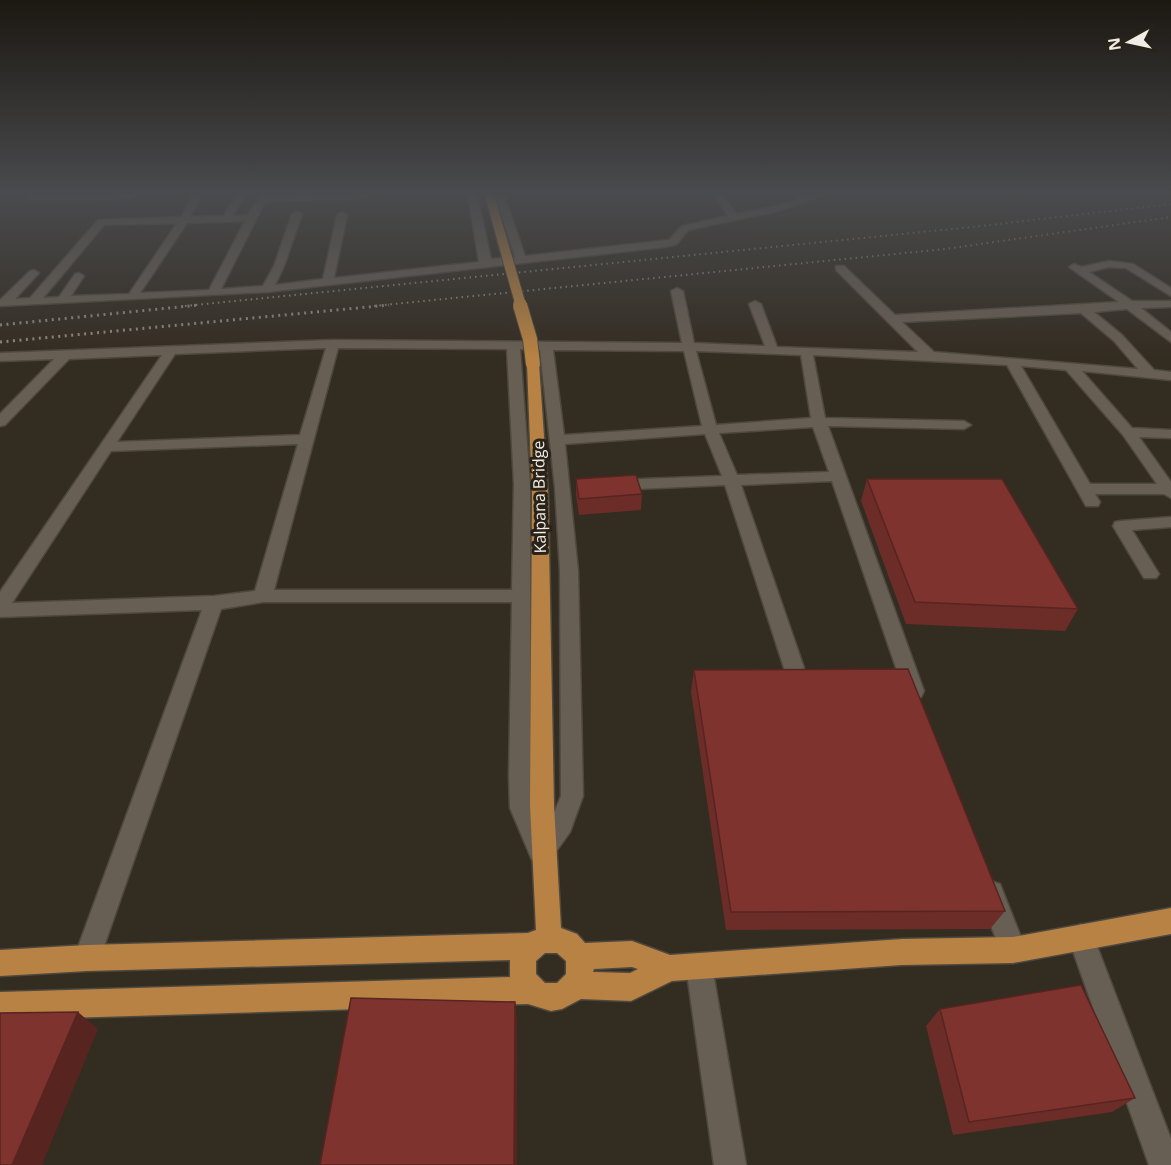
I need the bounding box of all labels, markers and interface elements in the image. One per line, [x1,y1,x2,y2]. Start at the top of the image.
north arrow [1099,12,1159,72]
text: N [1102,36,1126,52]
street label: Kalpana Bridge [527,440,551,554]

